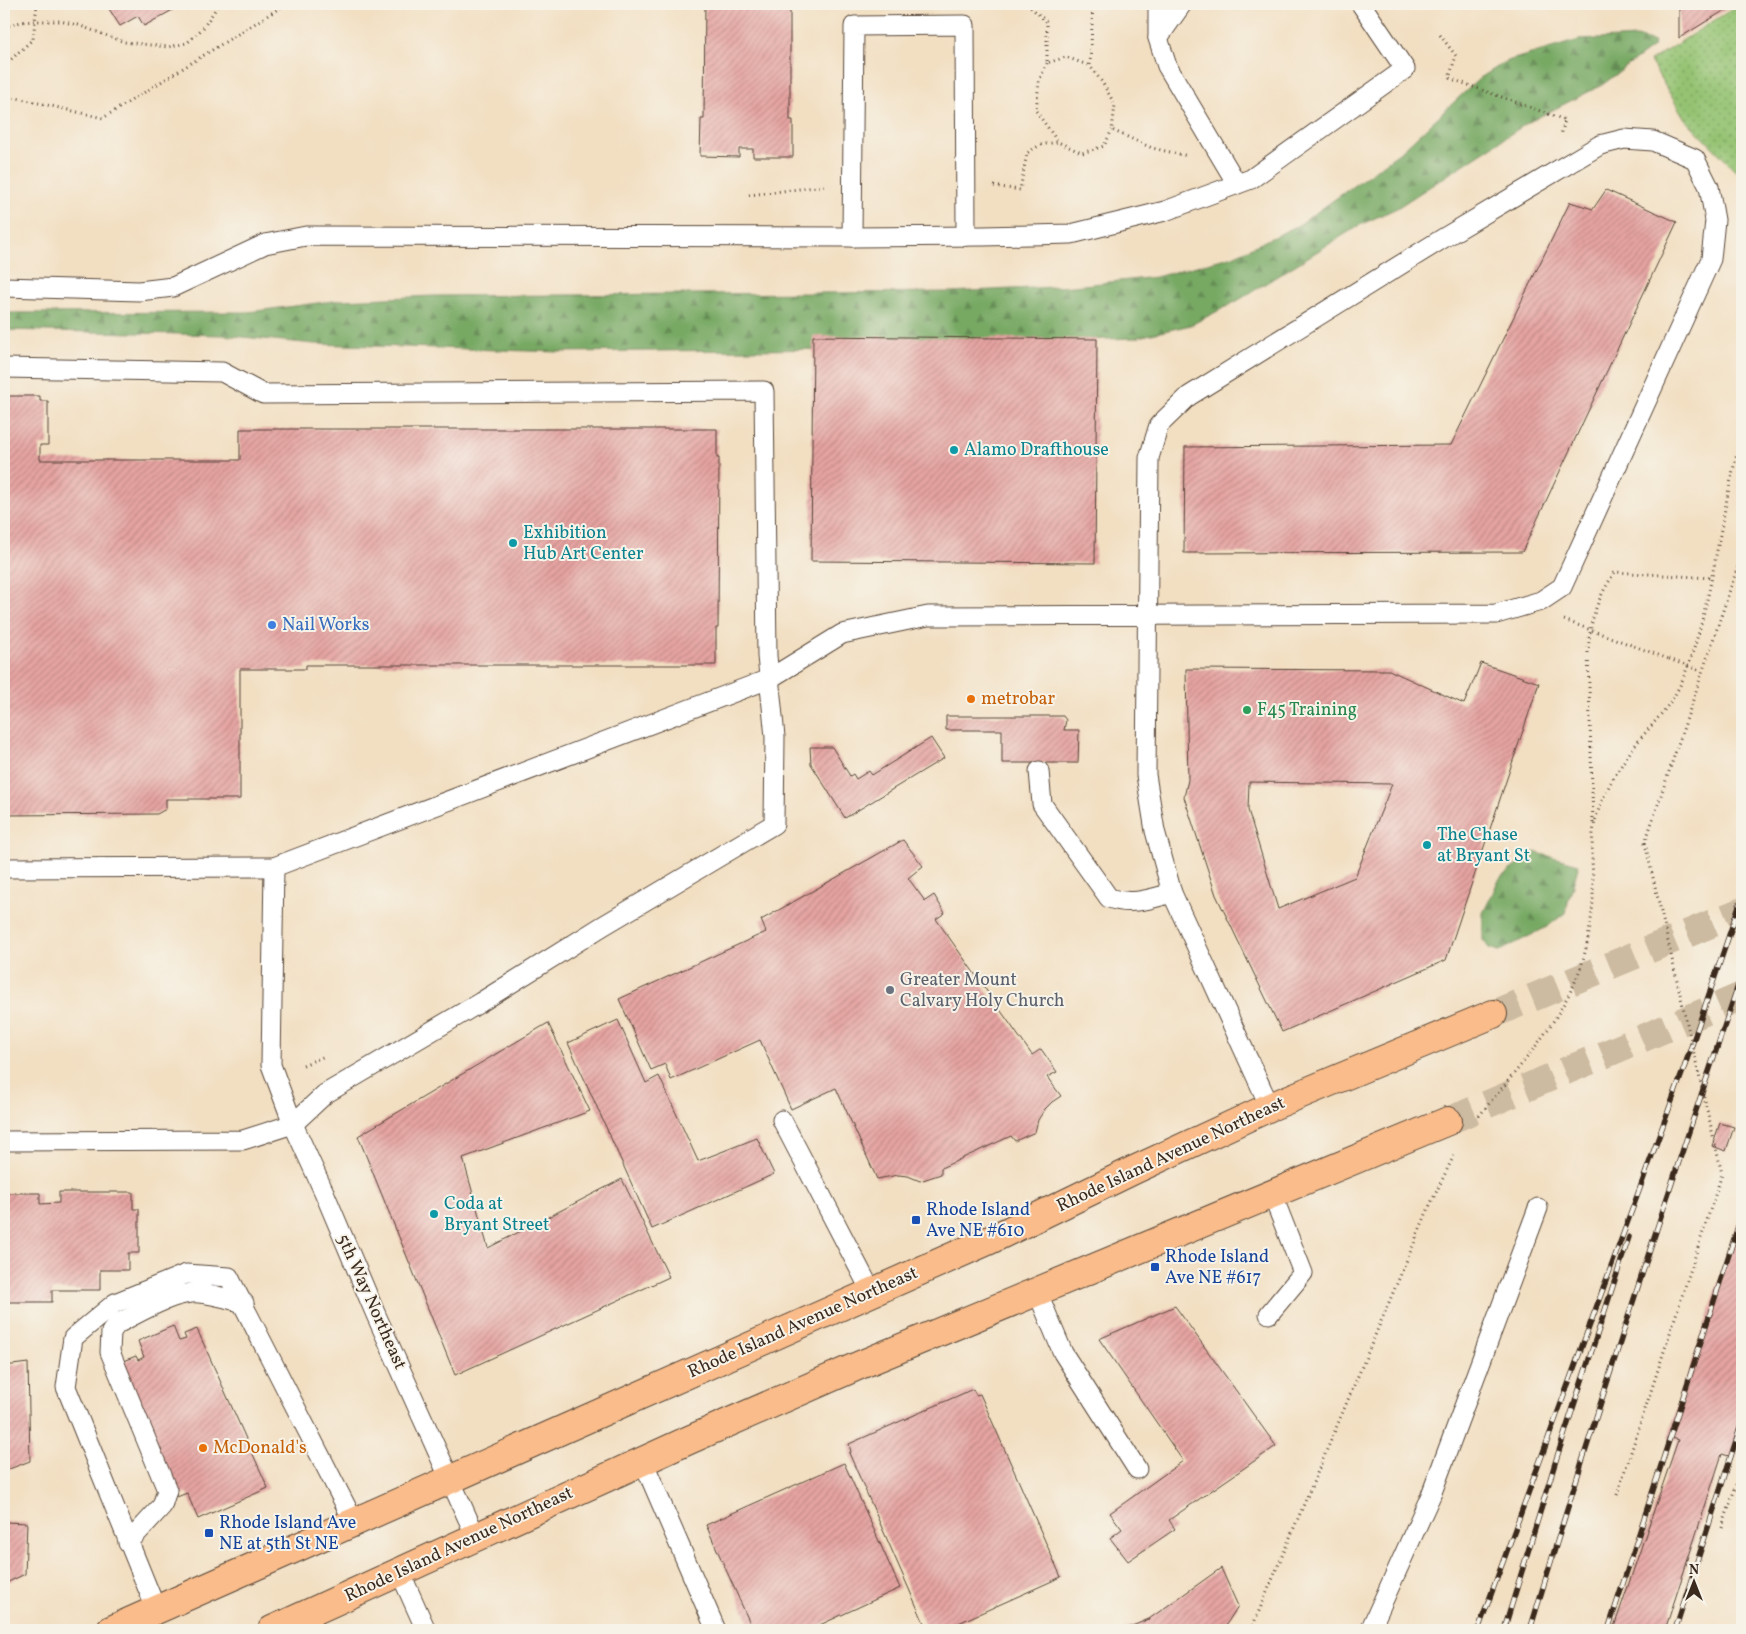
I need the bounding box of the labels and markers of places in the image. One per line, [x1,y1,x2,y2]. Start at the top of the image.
place label: Alamo Drafthouse [964,438,1109,463]
marker: Alamo Drafthouse [948,444,960,456]
place label: Exhibition Hub Art Center [523,521,644,567]
marker: Exhibition Hub Art Center [507,537,519,549]
place label: Nail Works [282,613,369,638]
marker: Nail Works [266,619,278,631]
place label: metrobar [981,687,1056,712]
marker: metrobar [965,693,977,705]
place label: F45 Training [1257,698,1357,723]
marker: F45 Training [1241,704,1253,716]
place label: The Chase at Bryant St [1437,823,1530,869]
marker: The Chase at Bryant St [1421,839,1433,851]
place label: Greater Mount Calvary Holy Church [900,968,1065,1014]
marker: Greater Mount Calvary Holy Church [884,984,896,996]
place label: Coda at Bryant Street [444,1192,549,1238]
place label: Rhode Island Ave NE #610 [926,1198,1030,1244]
marker: Coda at Bryant Street [428,1208,440,1220]
marker: Rhode Island Ave NE #610 [910,1214,922,1226]
place label: Rhode Island Ave NE #617 [1165,1245,1269,1291]
marker: Rhode Island Ave NE #617 [1149,1261,1161,1273]
place label: McDonald's [213,1436,307,1461]
marker: McDonald's [197,1442,209,1454]
place label: Rhode Island Ave NE at 5th St NE [219,1511,356,1557]
marker: Rhode Island Ave NE at 5th St NE [203,1527,215,1539]

